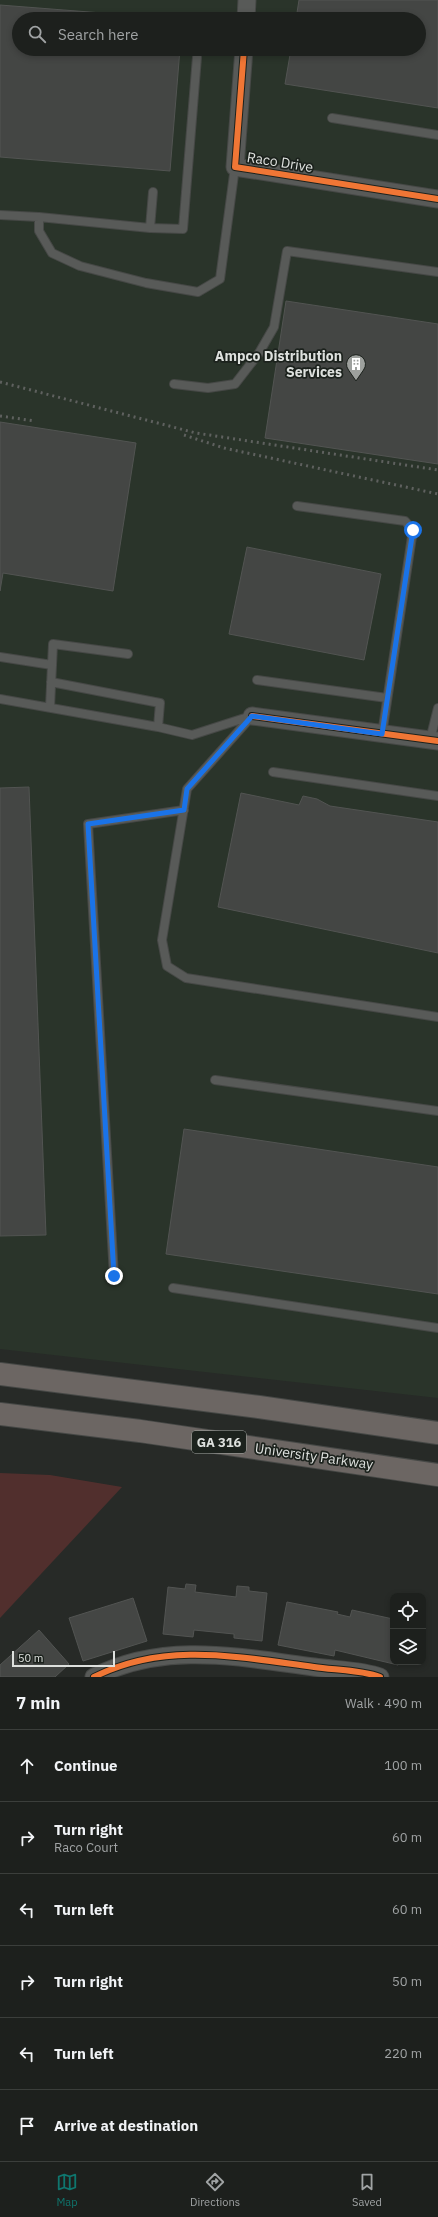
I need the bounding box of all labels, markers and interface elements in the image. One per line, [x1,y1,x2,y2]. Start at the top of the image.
search box [12,12,426,56]
icon: search [26,23,48,45]
text: Search here [58,25,138,44]
street label: Raco Drive [246,148,315,176]
place label: Ampco Distribution Services [215,347,342,381]
building icon: Ampco Distribution Services [345,353,367,381]
route start [404,521,422,539]
route end [105,1267,123,1285]
road number: GA 316 [192,1431,246,1453]
street label: University Parkway [254,1439,374,1473]
map controls [390,1593,426,1665]
button: locate [390,1593,426,1629]
button: layers [390,1629,426,1665]
scale bar [12,1649,115,1668]
text: 50 m [18,1651,43,1665]
text: 7 min [16,1692,60,1714]
text: Walk · 490 m [345,1695,422,1712]
icon: ahead [16,1755,38,1777]
text: Continue [54,1756,118,1775]
text: 100 m [384,1757,422,1774]
text: Turn right [54,1820,123,1839]
icon: right [16,1827,38,1849]
text: 60 m [392,1829,422,1846]
text: Raco Court [54,1839,118,1856]
icon: left [16,1899,38,1921]
text: Turn left [54,1900,114,1919]
text: 60 m [392,1901,422,1918]
icon: right [16,1971,38,1993]
text: Turn right [54,1972,123,1991]
text: 50 m [392,1973,422,1990]
icon: left [16,2043,38,2065]
text: Turn left [54,2044,114,2063]
text: 220 m [384,2045,422,2062]
icon: arrive [16,2115,38,2137]
text: Arrive at destination [54,2116,198,2135]
tab: Map [56,2171,78,2209]
tab: Directions [190,2171,240,2209]
tab: Saved [352,2171,382,2209]

